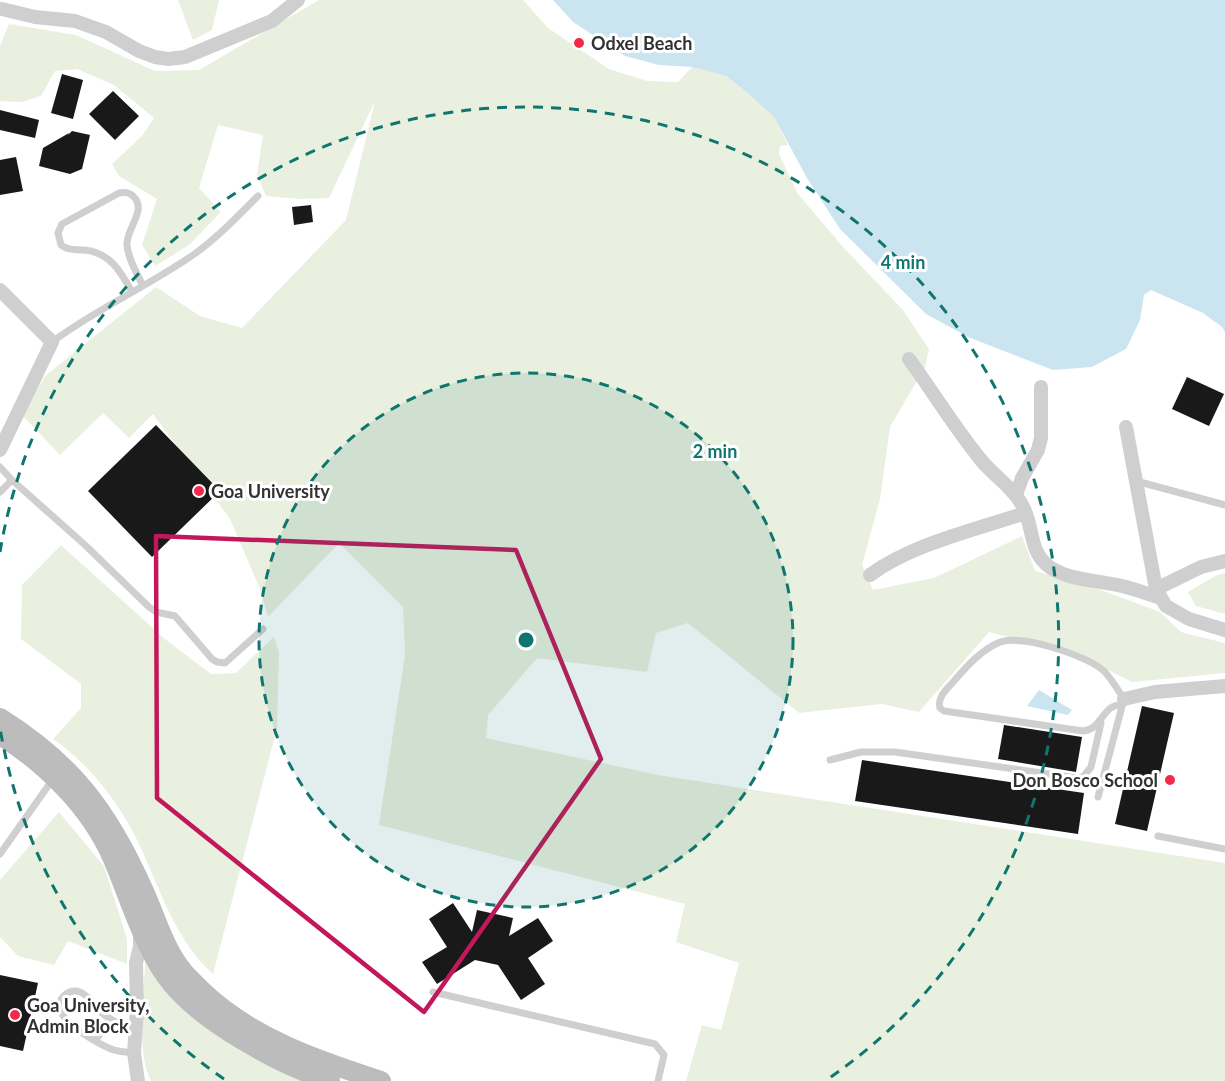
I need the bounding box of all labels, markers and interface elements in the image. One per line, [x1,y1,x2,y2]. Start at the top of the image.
place label: Odxel Beach [591,32,692,54]
marker: Odxel Beach [572,36,586,50]
text: 4 min [881,251,925,273]
text: 2 min [693,440,737,462]
place label: Goa University [211,480,330,502]
marker: Goa University [192,484,206,498]
centre of rings [516,630,536,650]
place label: Don Bosco School [1013,769,1158,791]
marker: Don Bosco School [1163,773,1177,787]
place label: Goa University, Admin Block [26,994,149,1037]
marker: Goa University, Admin Block [8,1008,22,1022]

